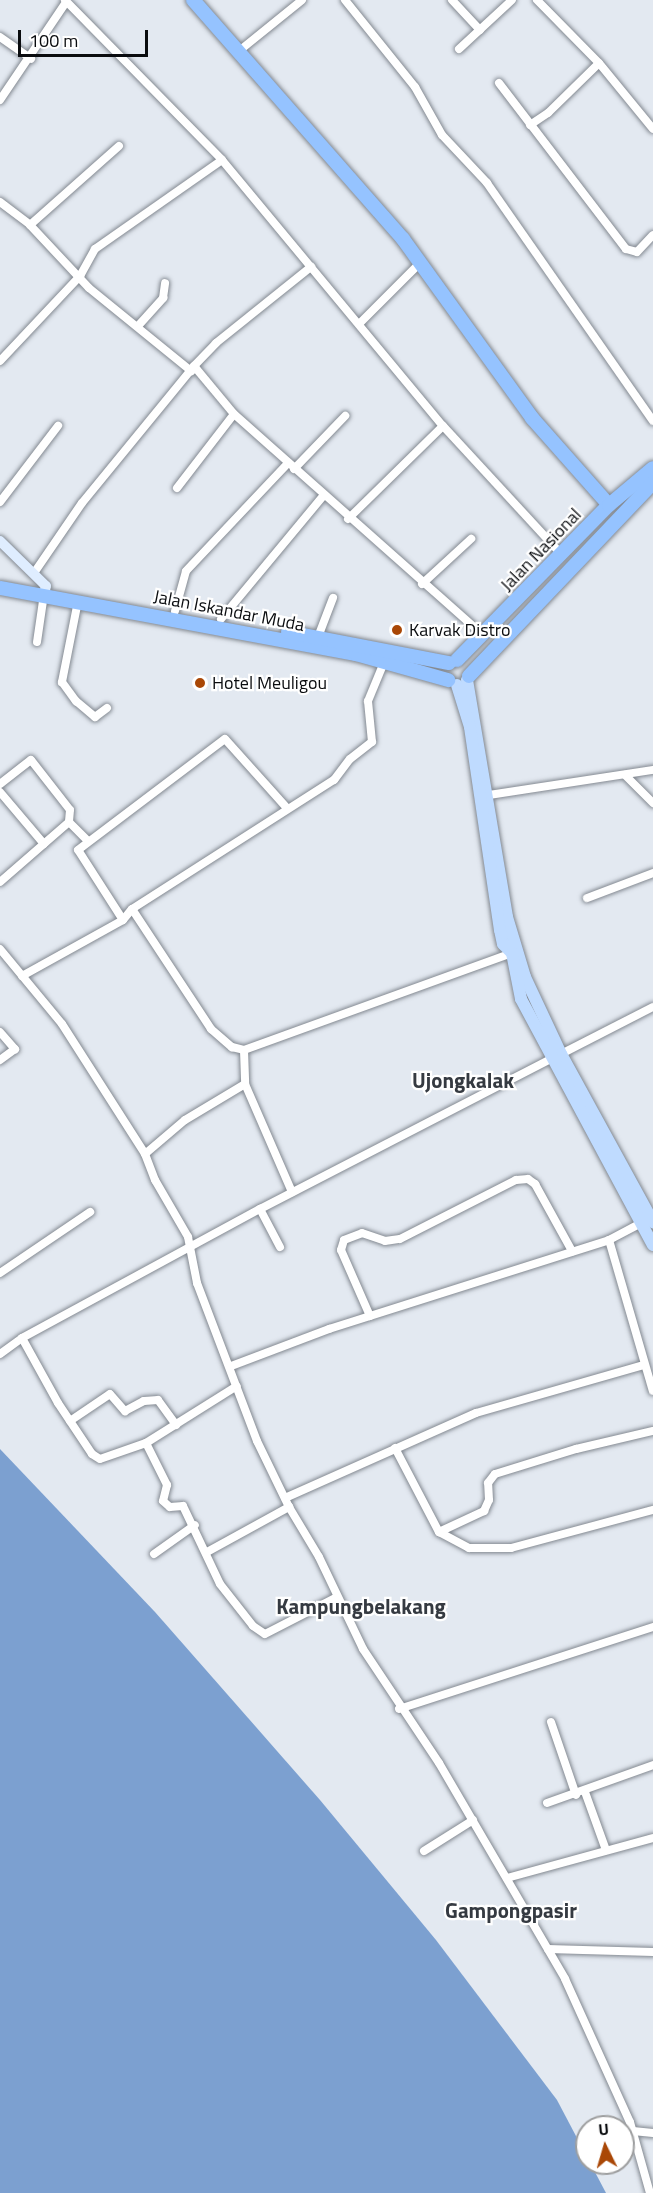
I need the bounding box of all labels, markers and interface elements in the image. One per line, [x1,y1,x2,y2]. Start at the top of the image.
scale bar [21,18,152,56]
text: 100 m [29,27,78,54]
street label: Jalan Nasional [496,504,586,596]
street label: Jalan Iskandar Muda [152,586,306,636]
place label: Karvak Distro [409,619,510,641]
marker: Karvak Distro [390,623,404,637]
place label: Hotel Meuligou [212,672,327,694]
marker: Hotel Meuligou [193,676,207,690]
district label: Ujongkalak [412,1067,514,1093]
district label: Kampungbelakang [276,1593,446,1619]
district label: Gampongpasir [445,1897,577,1923]
north arrow [575,2115,635,2175]
text: U [597,2117,610,2141]

